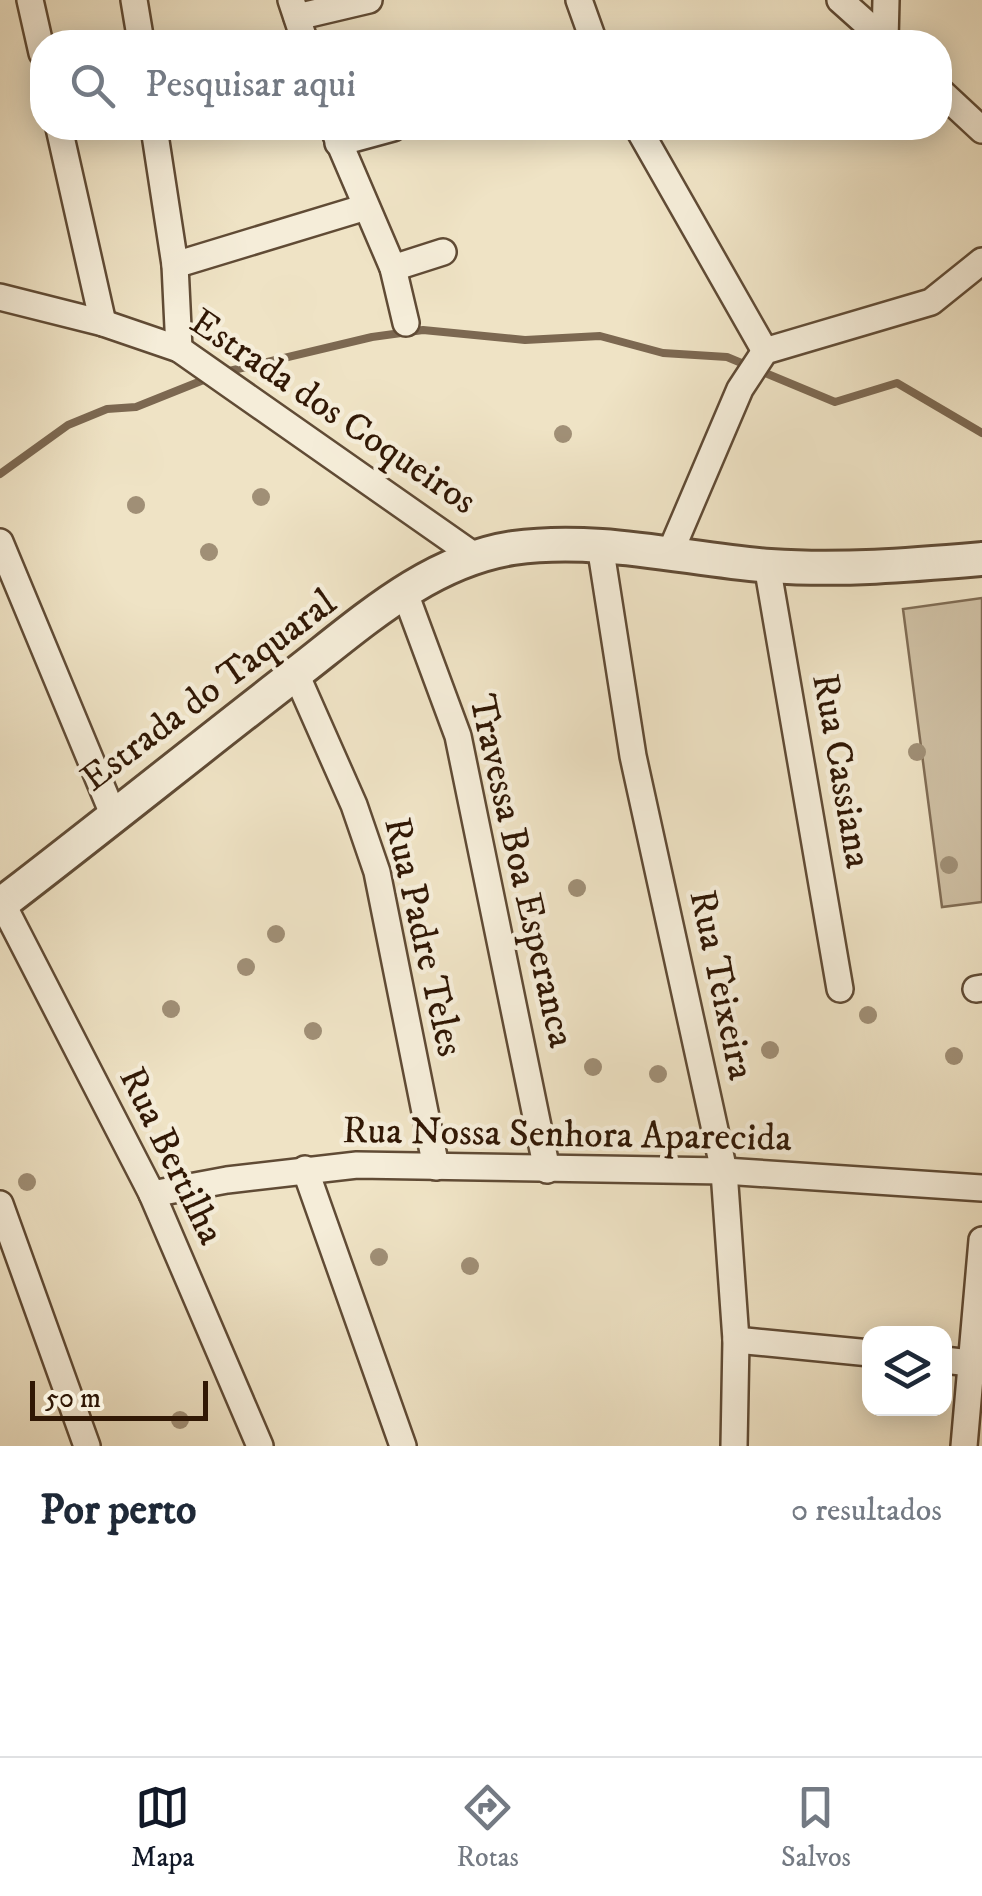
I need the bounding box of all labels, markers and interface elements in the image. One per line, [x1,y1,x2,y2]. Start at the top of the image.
search box [30,30,952,140]
icon: search [65,58,120,113]
text: Pesquisar aqui [145,61,356,109]
street label: Estrada dos Coqueiros [181,298,485,526]
street label: Estrada do Taquaral [72,579,347,803]
street label: Rua Cassiana [800,670,882,872]
street label: Travessa Boa Esperanca [457,690,585,1052]
street label: Rua Padre Teles [372,813,474,1061]
street label: Rua Teixeira [677,886,765,1084]
street label: Rua Bertilha [108,1060,234,1252]
street label: Rua Nossa Senhora Aparecida [342,1107,792,1163]
map controls [862,1326,952,1416]
button: layers [862,1326,952,1416]
scale bar [30,1376,208,1420]
text: 50 m [45,1381,101,1416]
text: Por perto [40,1485,197,1537]
text: 0 resultados [791,1491,942,1531]
tab: Mapa [131,1780,194,1875]
tab: Rotas [457,1780,519,1875]
tab: Salvos [781,1780,851,1875]

